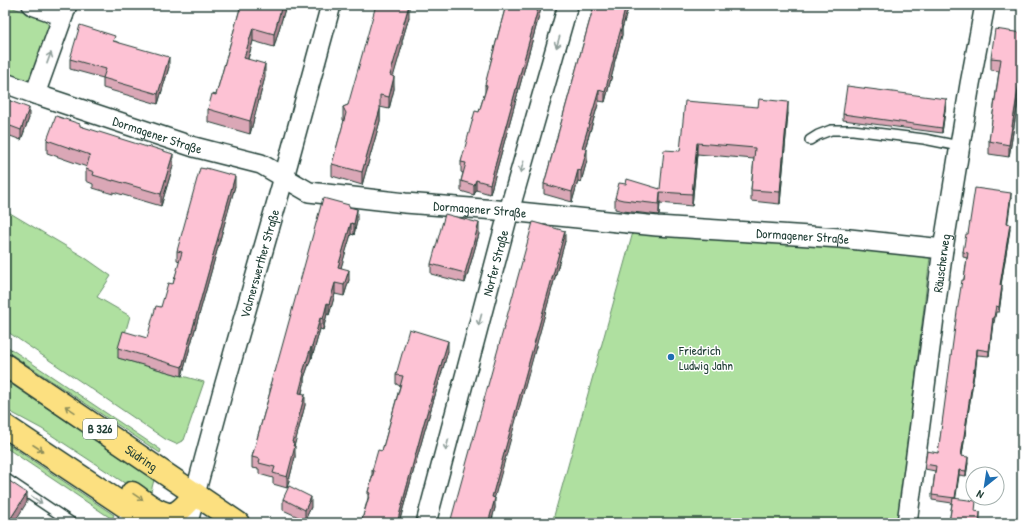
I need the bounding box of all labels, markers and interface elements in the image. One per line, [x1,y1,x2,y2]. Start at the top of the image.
one-way arrow [554,36,561,49]
one-way arrow [45,52,53,64]
street label: Dormagener Straße [110,112,204,158]
one-way arrow [518,161,525,174]
street label: Dormagener Straße [433,196,527,222]
street label: Volmerswerther Straße [235,207,283,320]
street label: Dormagener Straße [756,224,850,248]
street label: Norfer Straße [478,228,513,298]
street label: Räuscherweg [928,232,954,294]
one-way arrow [476,313,483,326]
place label: Friedrich Ludwig Jahn [678,341,733,374]
marker: Friedrich Ludwig Jahn [666,352,676,362]
one-way arrow [65,405,76,413]
road number: B 326 [83,419,117,439]
one-way arrow [443,439,450,452]
street label: Südring [122,440,162,475]
one-way arrow [32,444,43,452]
north arrow [965,466,1005,506]
text: N [974,487,986,502]
one-way arrow [132,493,143,501]
one-way arrow [32,496,43,504]

